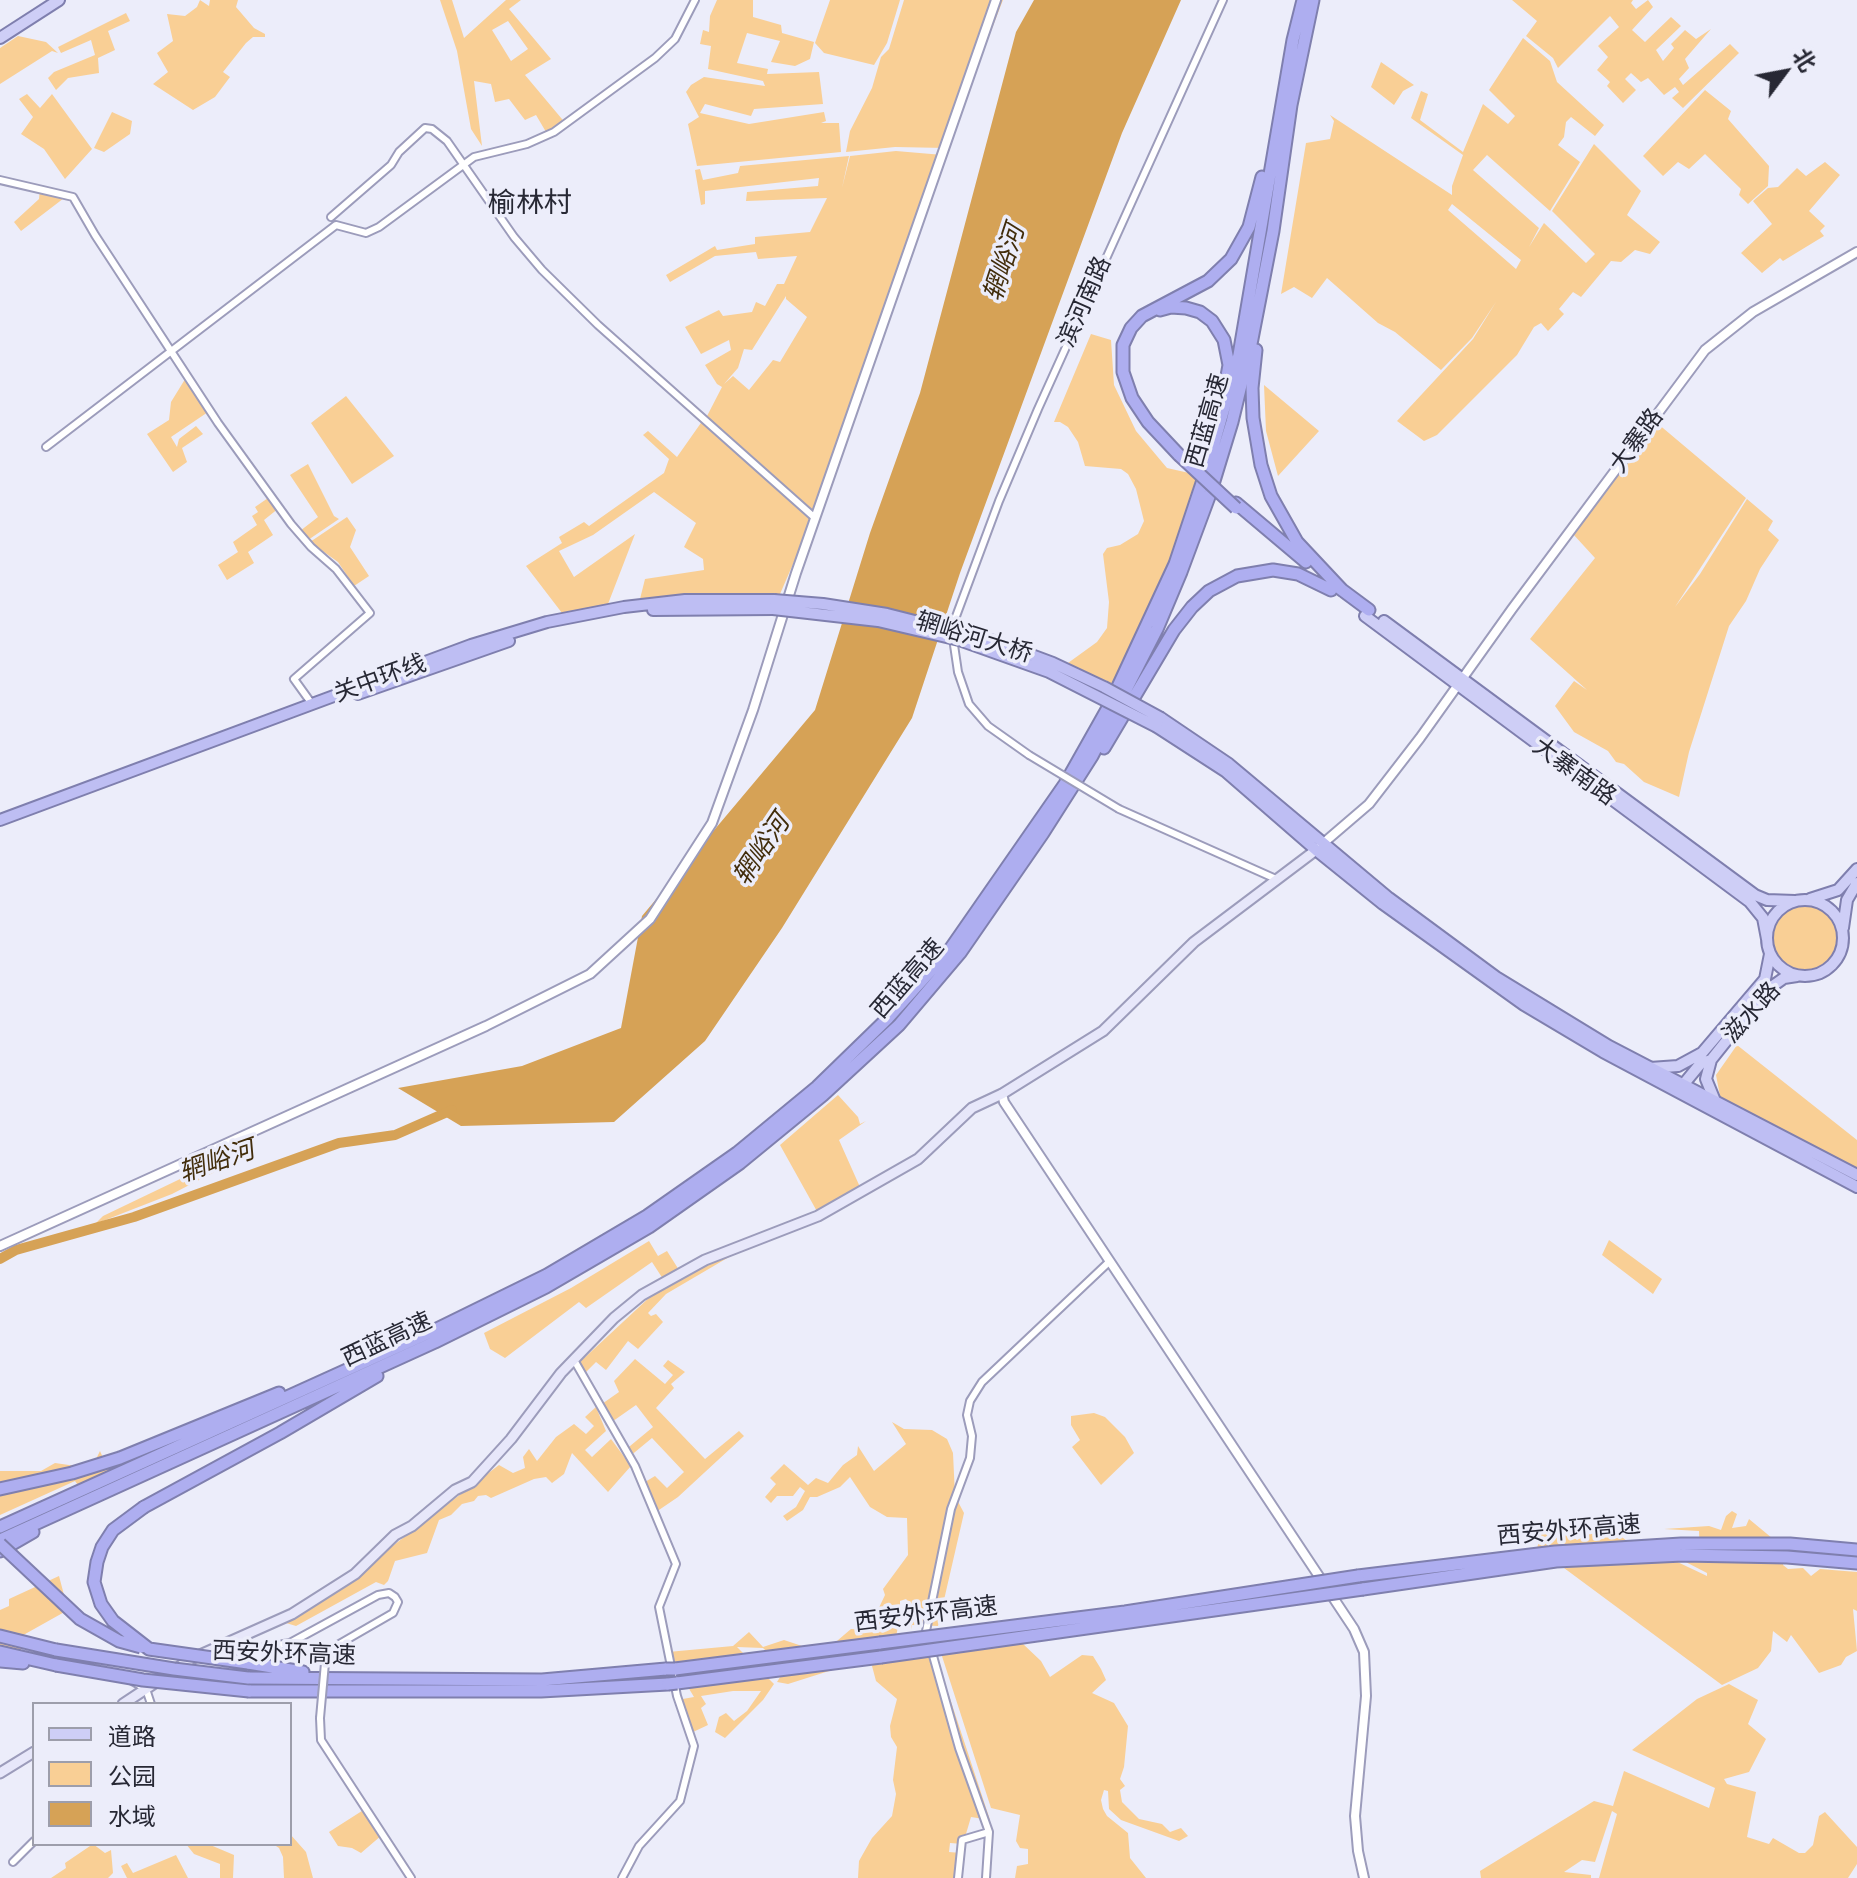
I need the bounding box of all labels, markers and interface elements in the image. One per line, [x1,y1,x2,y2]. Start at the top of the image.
north arrow [1745,32,1825,112]
text: 北 [1787,42,1824,77]
district label: 榆林村 [488,187,572,221]
water label: 辋峪河 [978,221,1032,305]
street label: 滨河南路 [1052,252,1118,352]
street label: 西蓝高速 [1181,371,1235,471]
street label: 大寨路 [1604,403,1670,479]
street label: 辋峪河大桥 [912,607,1036,669]
street label: 关中环线 [330,649,430,709]
street label: 大寨南路 [1527,732,1621,812]
water label: 辋峪河 [727,809,797,891]
street label: 西蓝高速 [866,933,950,1025]
street label: 滋水路 [1717,977,1787,1049]
water label: 辋峪河 [175,1135,259,1189]
street label: 西蓝高速 [337,1307,437,1373]
street label: 西安外环高速 [1496,1510,1642,1552]
street label: 西安外环高速 [853,1592,999,1638]
street label: 西安外环高速 [212,1637,356,1671]
legend [32,1702,292,1846]
text: 道路 [108,1719,156,1752]
text: 公园 [108,1759,156,1792]
text: 水域 [108,1799,156,1832]

